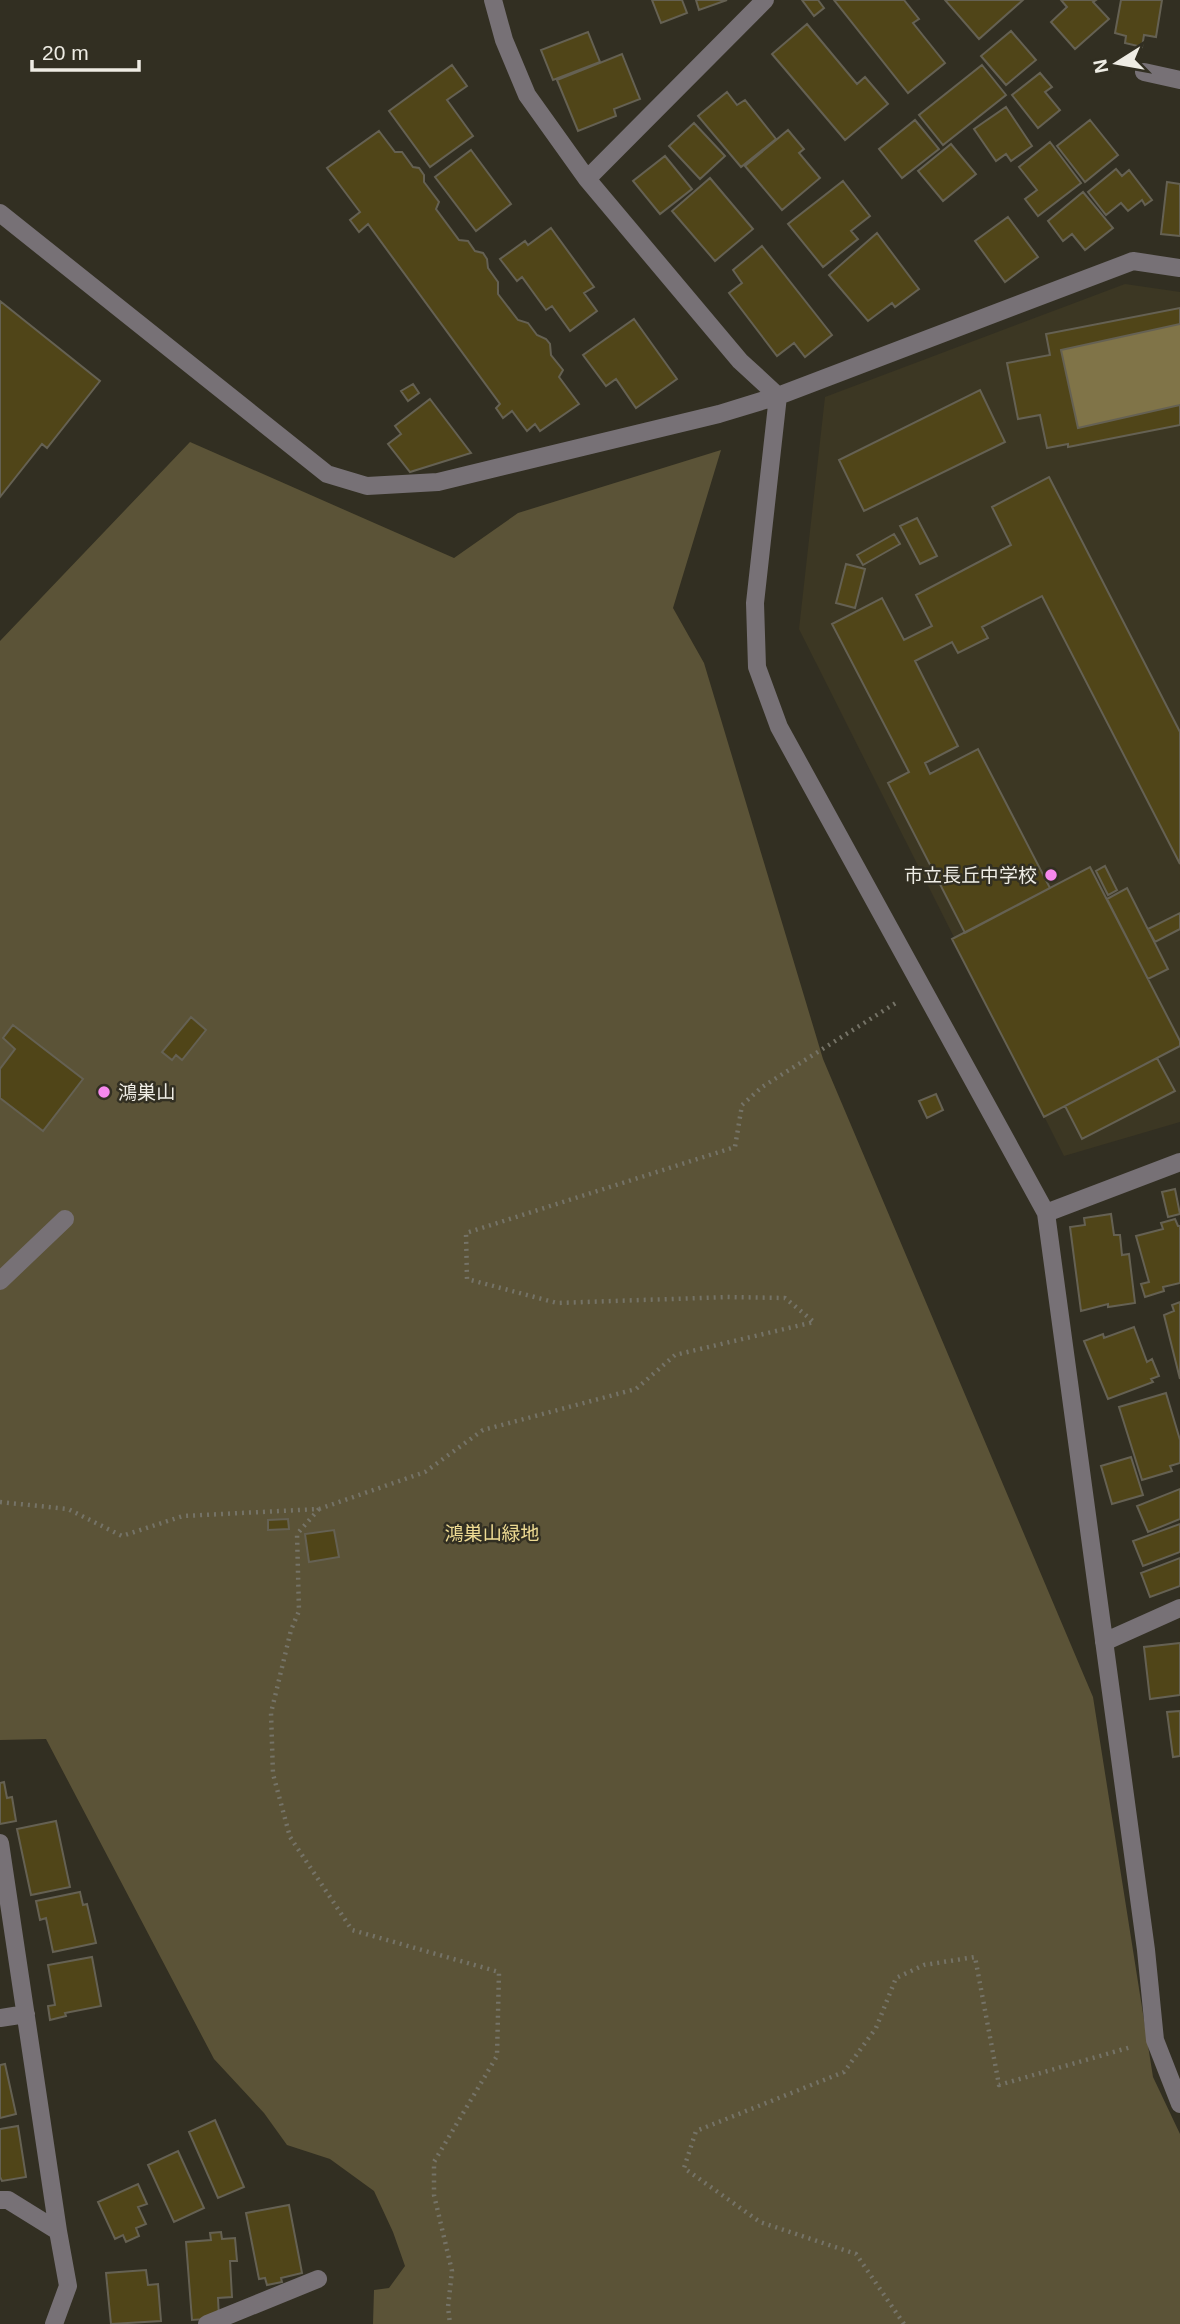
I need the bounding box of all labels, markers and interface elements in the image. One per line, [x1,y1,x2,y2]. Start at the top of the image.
scale bar [32,28,138,72]
north arrow [1082,28,1152,98]
text: 20 m [42,41,89,64]
text: N [1089,57,1112,75]
place label: 市立長丘中学校 [904,865,1037,886]
marker: 市立長丘中学校 [1043,867,1059,883]
place label: 鴻巣山 [118,1082,175,1103]
marker: 鴻巣山 [96,1084,112,1100]
park label: 鴻巣山緑地 [444,1523,540,1544]

